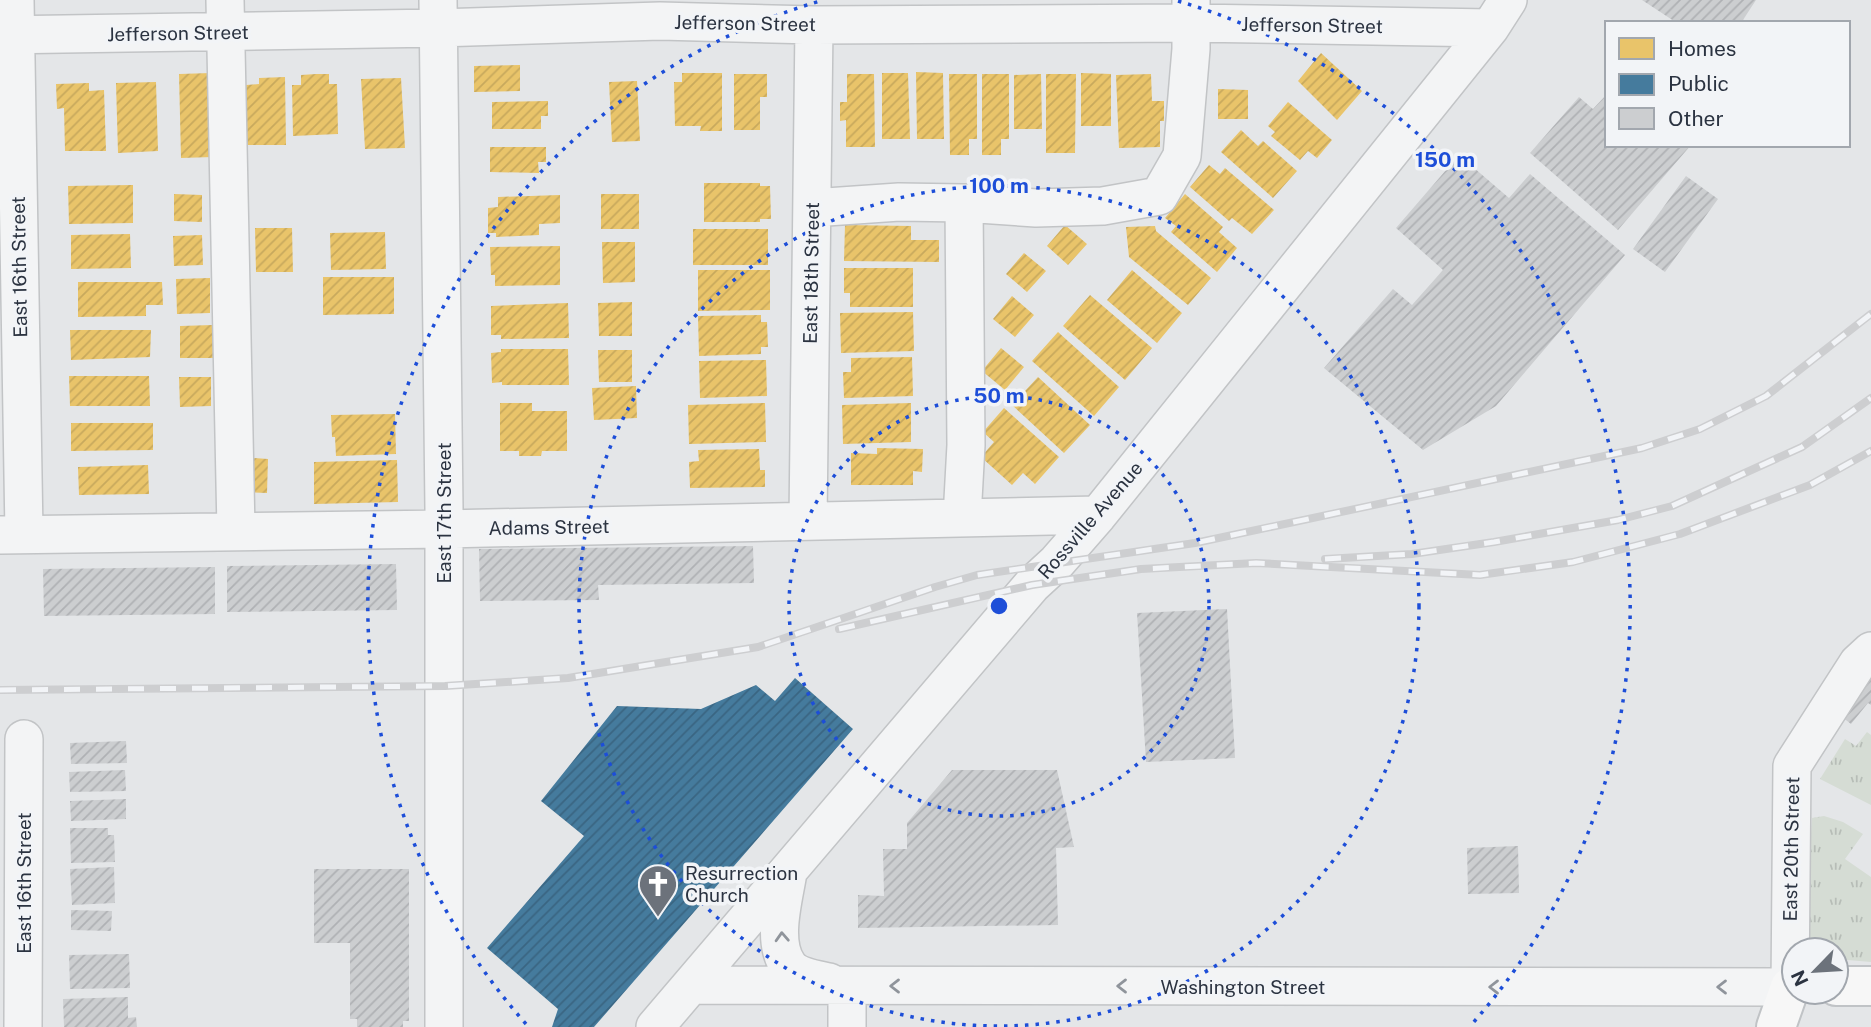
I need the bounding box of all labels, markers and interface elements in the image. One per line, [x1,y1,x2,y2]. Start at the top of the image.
street label: Jefferson Street [674,11,816,35]
street label: Jefferson Street [1241,13,1383,37]
street label: Jefferson Street [107,21,249,45]
legend [1605,21,1850,147]
text: Homes [1668,36,1736,61]
text: Public [1668,71,1729,96]
text: Other [1668,106,1724,131]
text: 150 m [1415,147,1475,172]
text: 100 m [969,173,1029,198]
street label: East 16th Street [7,196,31,338]
street label: East 18th Street [799,202,823,344]
text: 50 m [973,383,1025,408]
street label: East 17th Street [433,442,455,584]
street label: Rossville Avenue [1033,457,1147,583]
street label: Adams Street [488,515,610,539]
centre of rings [987,594,1011,618]
street label: East 20th Street [1779,776,1803,922]
street label: East 16th Street [13,812,35,954]
place label: Resurrection Church [685,862,798,906]
church icon: Resurrection Church [637,863,679,918]
one-way arrow [774,931,789,942]
north arrow [1780,936,1850,1006]
text: N [1786,967,1813,990]
street label: Washington Street [1161,976,1325,998]
one-way arrow [889,978,899,994]
one-way arrow [1116,978,1127,994]
one-way arrow [1488,979,1499,995]
one-way arrow [1716,979,1726,995]

